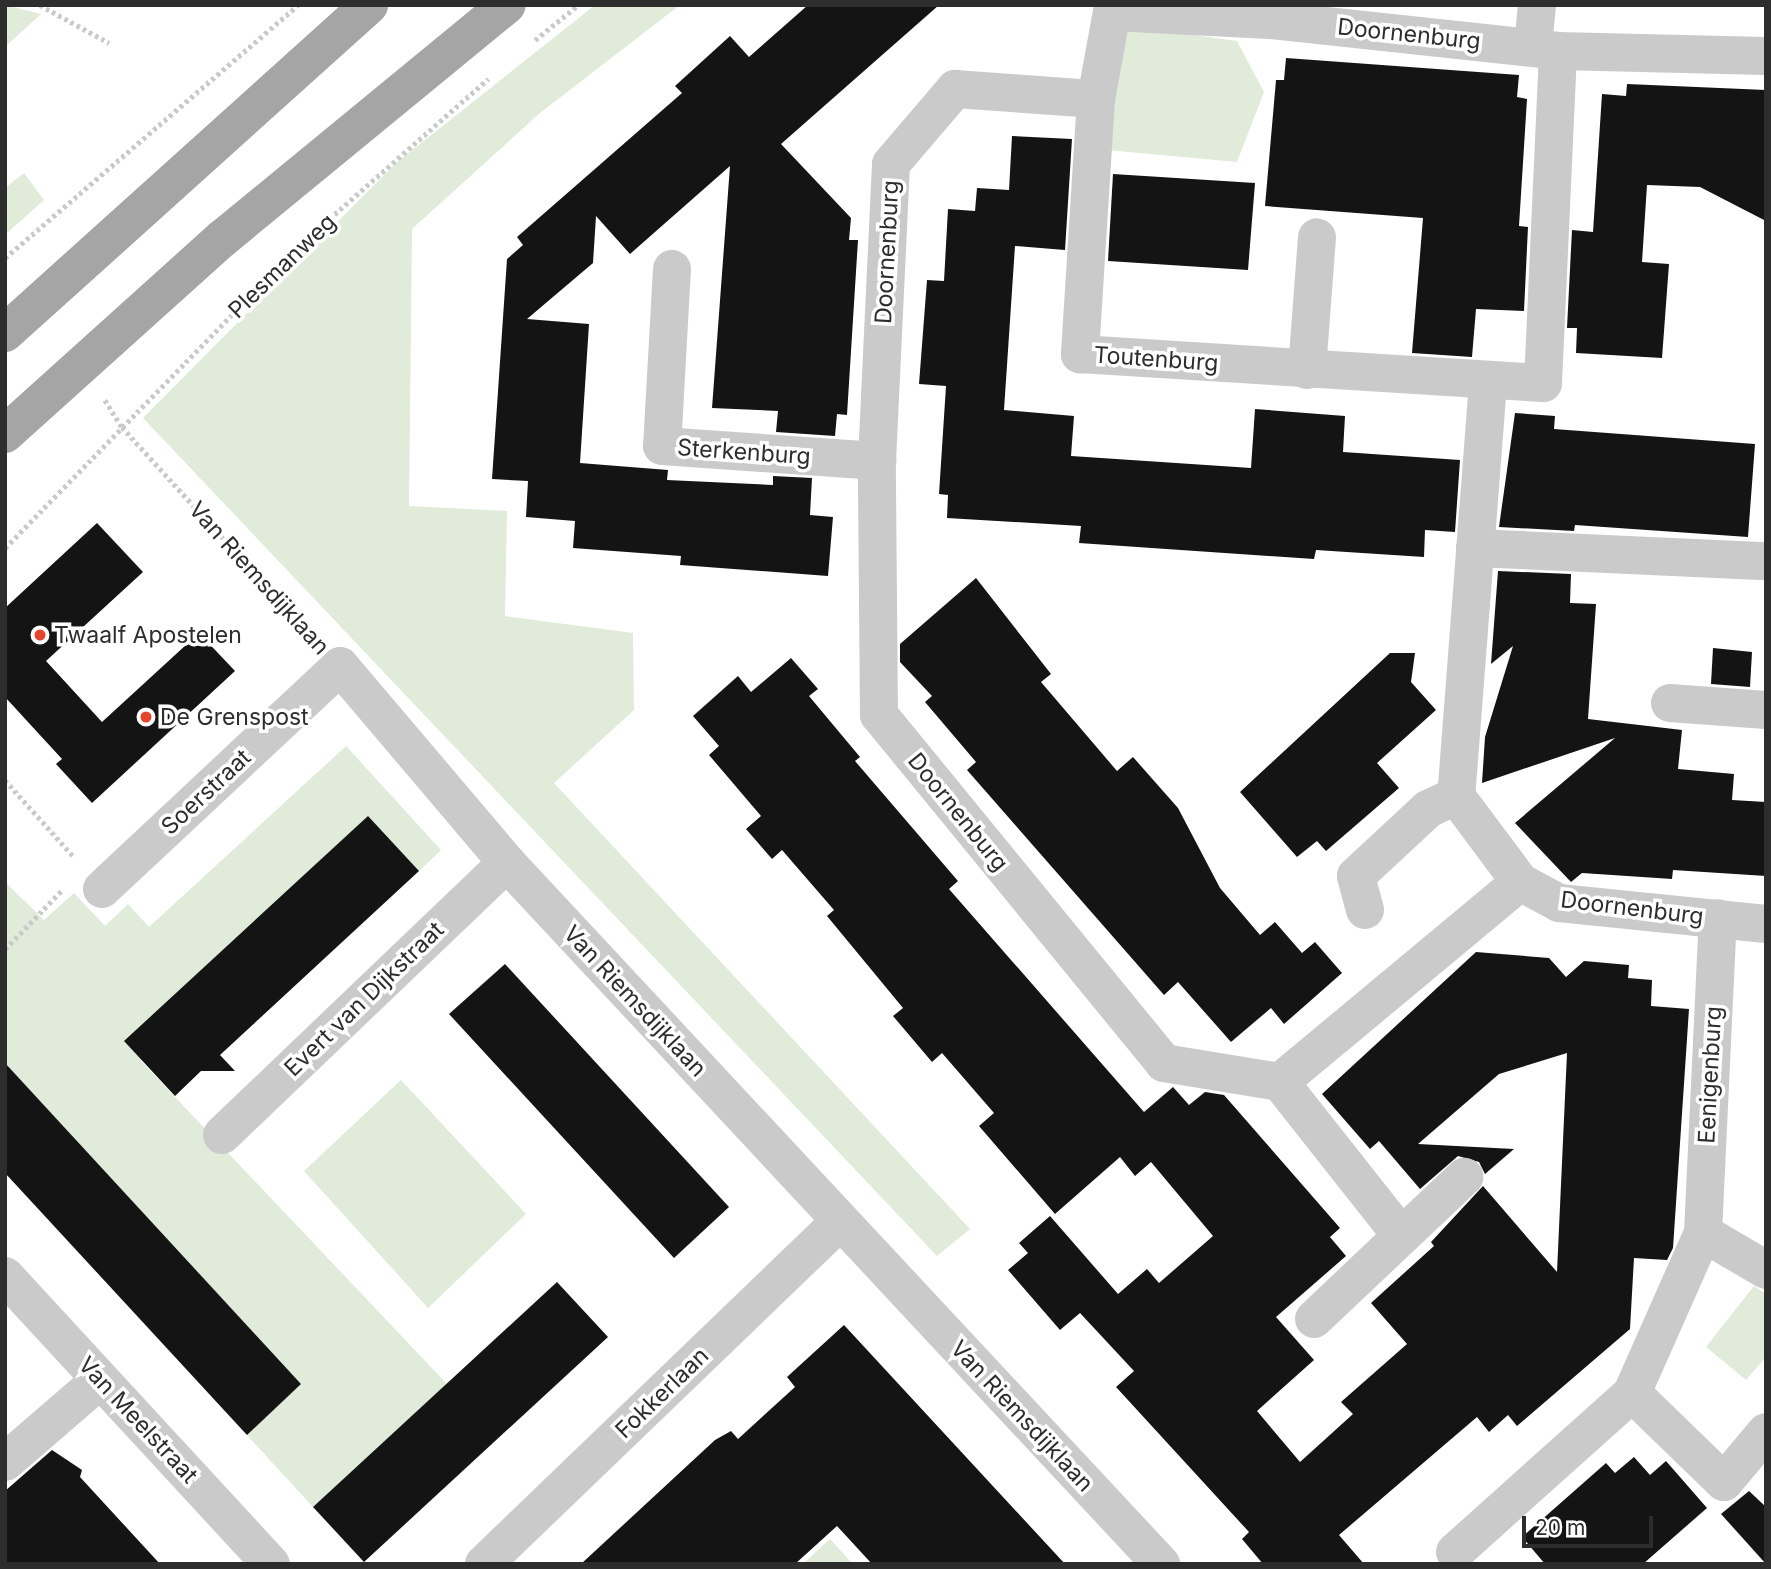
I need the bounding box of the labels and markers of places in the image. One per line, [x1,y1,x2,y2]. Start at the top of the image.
place label: Twaalf Apostelen [54,621,242,649]
marker: Twaalf Apostelen [32,627,48,643]
place label: De Grenspost [160,703,309,731]
marker: De Grenspost [138,709,154,725]

